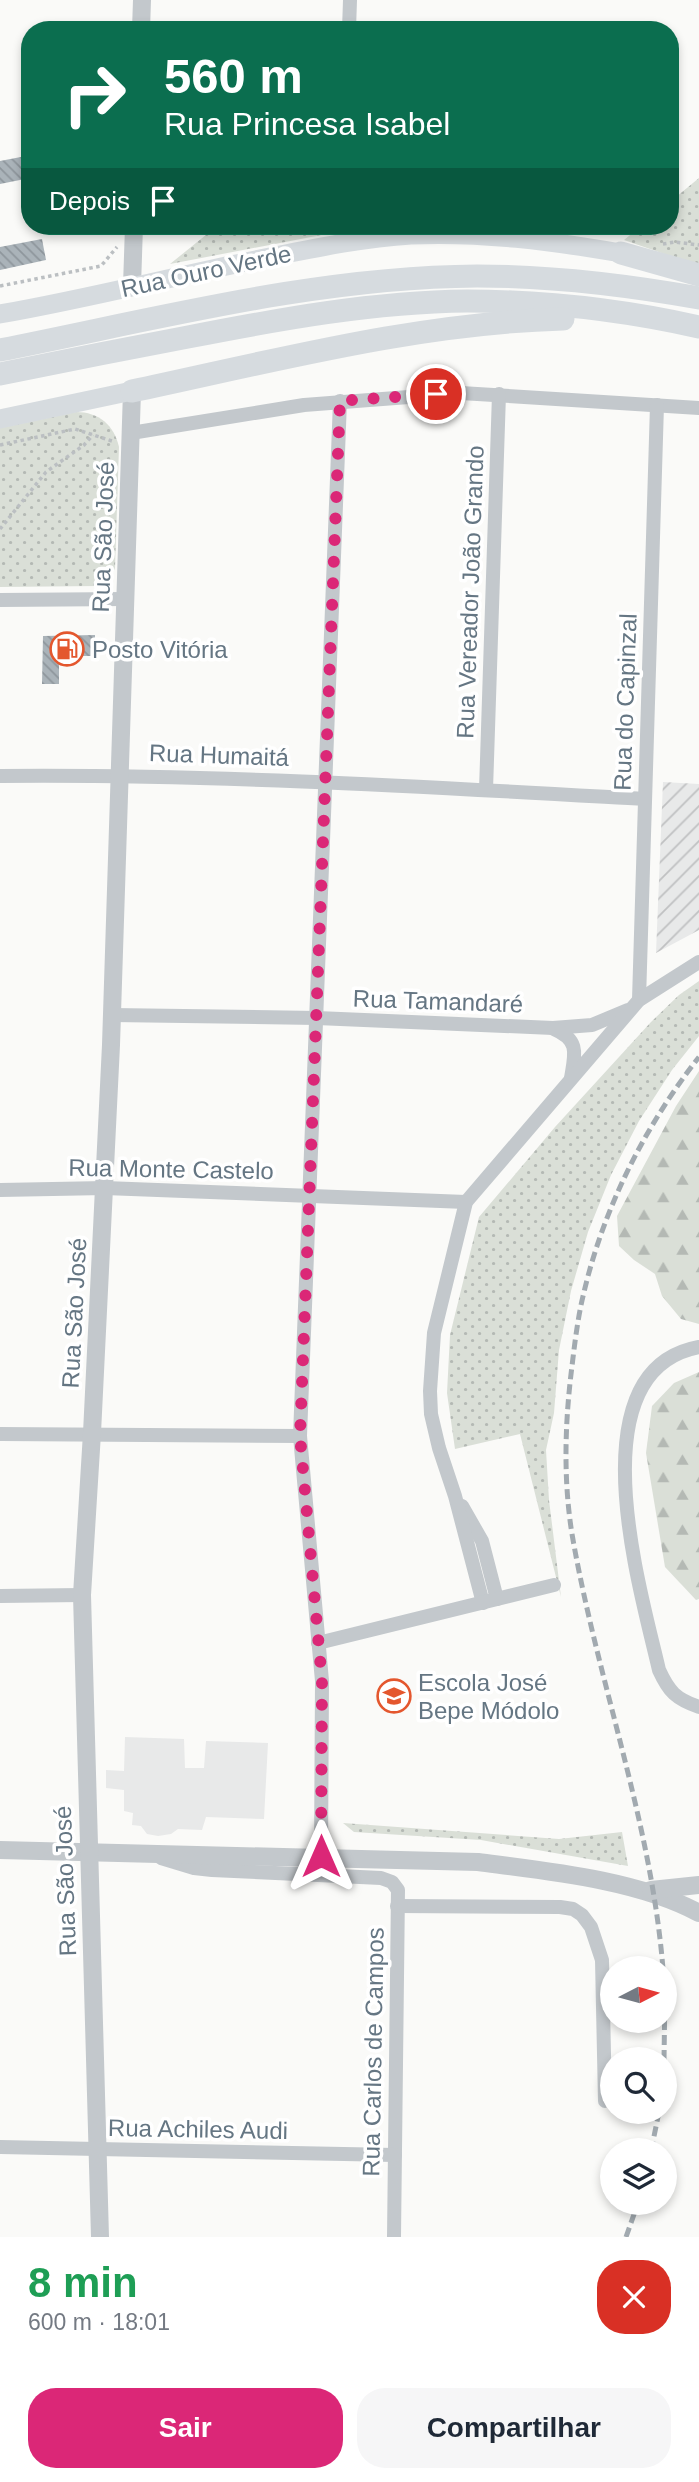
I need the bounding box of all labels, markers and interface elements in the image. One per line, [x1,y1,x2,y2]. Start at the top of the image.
icon: right [49,49,140,140]
text: 560 m [164,49,303,103]
text: Rua Princesa Isabel [164,106,450,142]
icon: arrive [144,182,182,220]
text: Depois [49,186,130,216]
street label: Rua Ouro Verde [118,240,294,302]
pin [406,364,466,424]
icon: arrive [417,375,455,413]
street label: Rua Vereador João Grando [451,445,489,739]
street label: Rua São José [87,461,119,613]
street label: Rua do Capinzal [608,613,642,791]
fuel station icon: Posto Vitória [48,630,86,668]
place label: Posto Vitória [92,636,228,663]
street label: Rua Humaitá [149,739,290,771]
street label: Rua Tamandaré [352,985,524,1017]
street label: Rua Monte Castelo [68,1154,274,1184]
street label: Rua São José [57,1237,91,1389]
place label: Escola José Bepe Módolo [418,1669,559,1724]
school or university icon: Escola José Bepe Módolo [375,1677,413,1715]
street label: Rua São José [49,1805,81,1957]
position arrow [284,1819,358,1893]
street label: Rua Carlos de Campos [357,1927,389,2177]
north arrow [600,1956,677,2034]
map controls [600,1956,677,2215]
button: search [600,2047,677,2124]
street label: Rua Achiles Audi [108,2114,288,2144]
button: layers [600,2138,677,2215]
text: 8 min [28,2259,138,2306]
button: close [597,2260,671,2334]
text: 600 m · 18:01 [28,2309,170,2335]
button: Sair [28,2388,343,2468]
button: Compartilhar [357,2388,671,2468]

